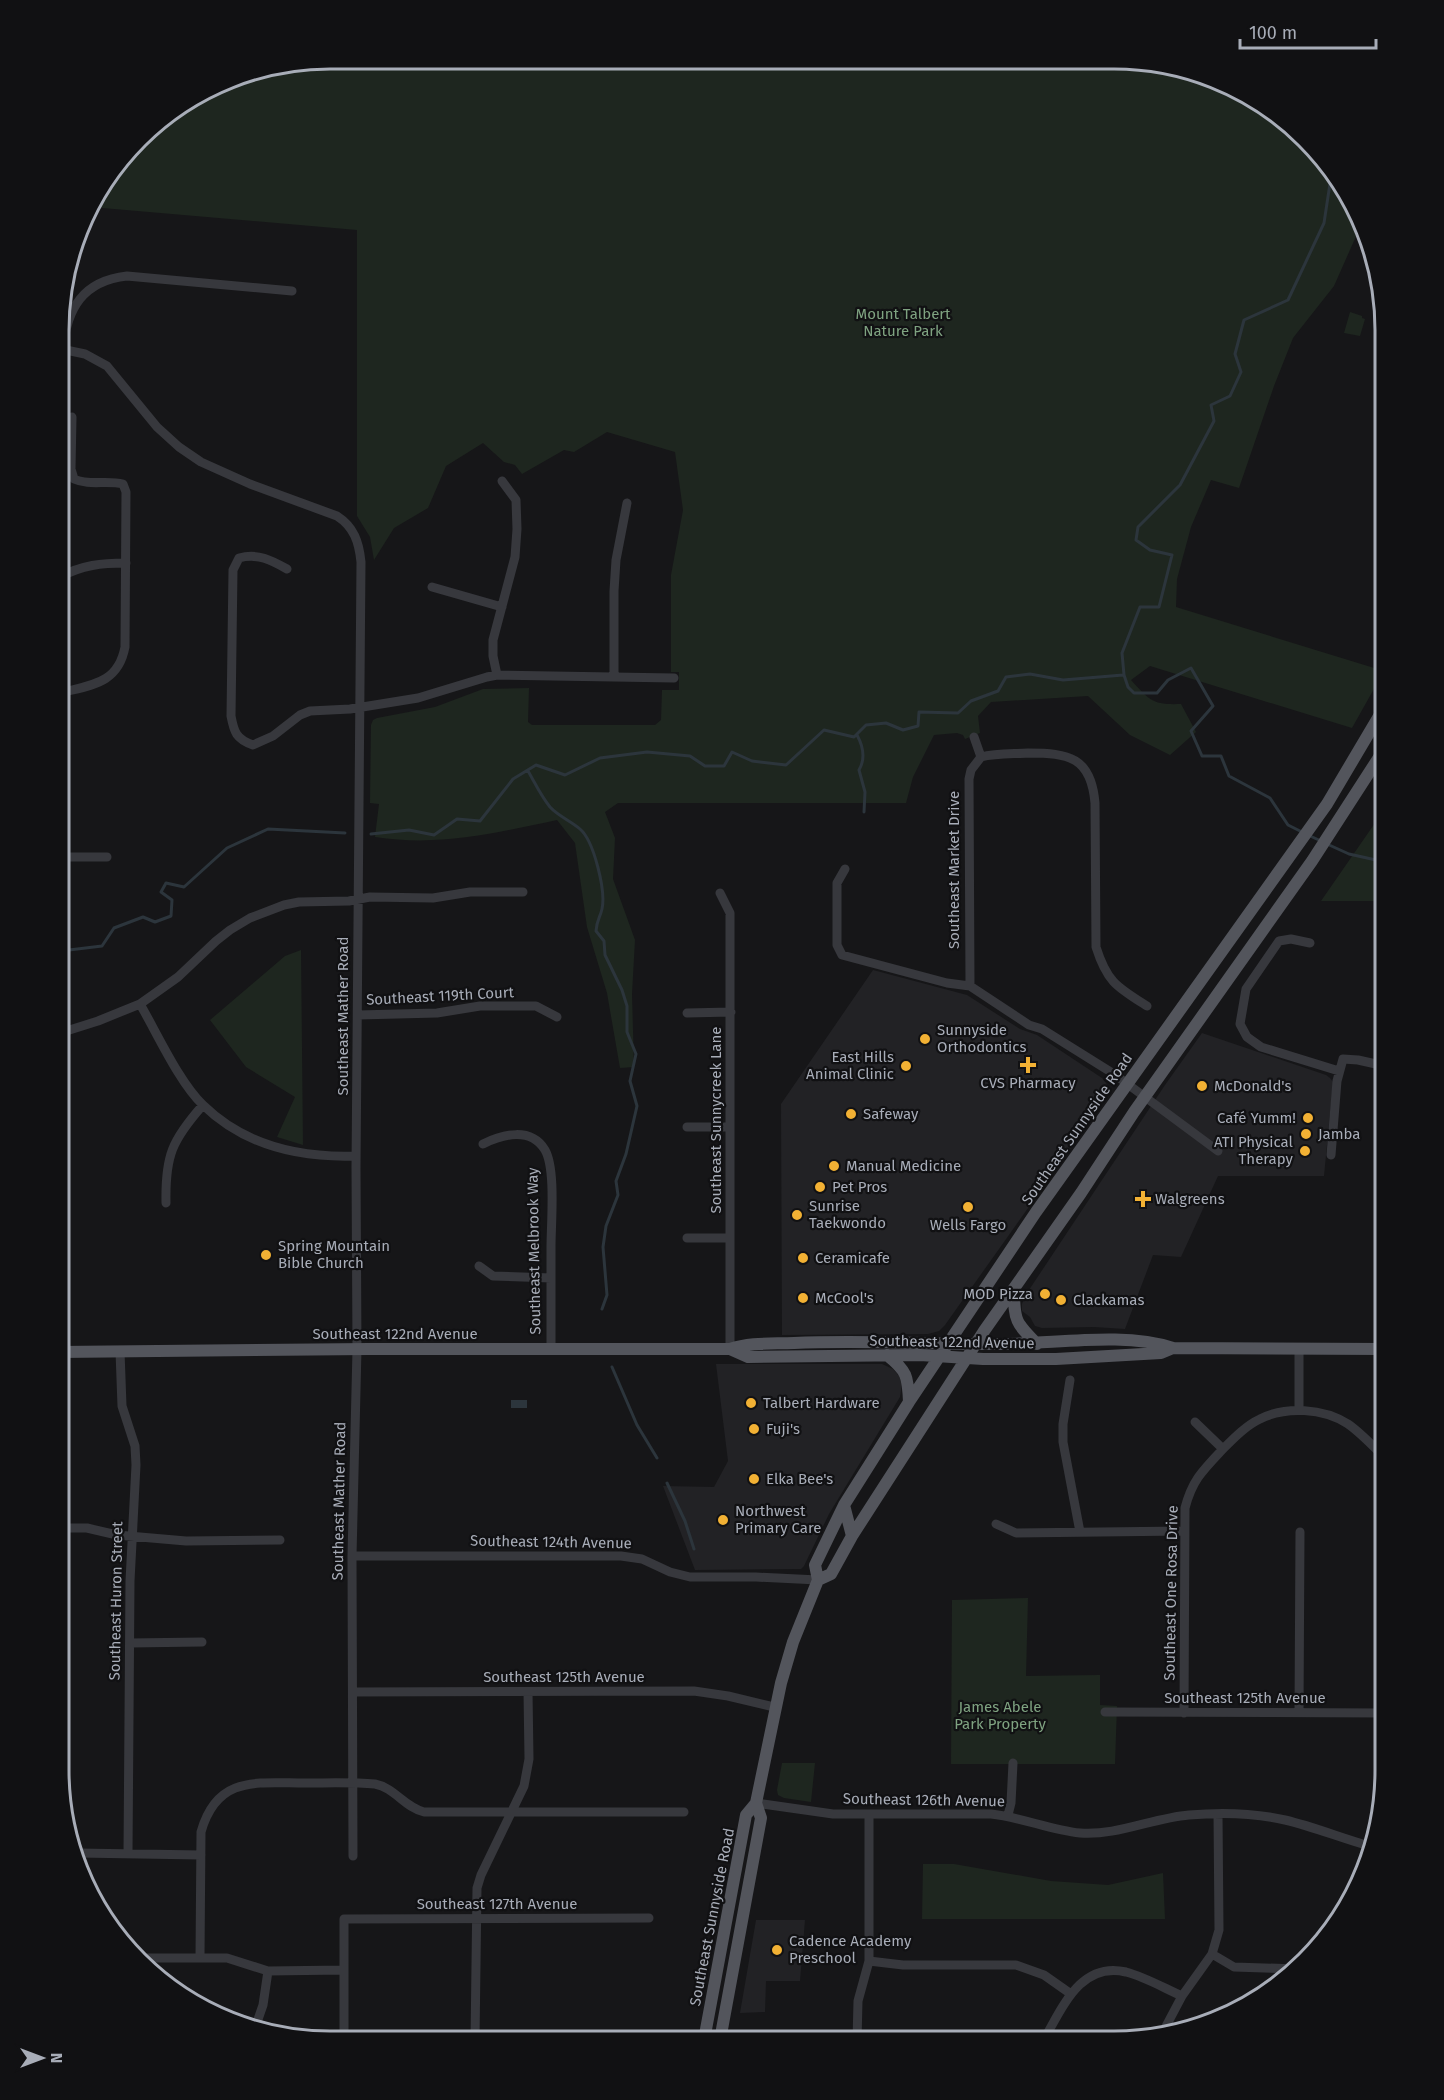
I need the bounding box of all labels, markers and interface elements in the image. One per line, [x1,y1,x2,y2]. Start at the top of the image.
scale bar [1240,12,1376,50]
text: 100 m [1249,22,1297,44]
park label: Mount Talbert Nature Park [855,305,951,340]
street label: Southeast Market Drive [945,791,963,949]
street label: Southeast Mather Road [334,937,352,1095]
street label: Southeast 119th Court [366,983,515,1009]
place label: Sunnyside Orthodontics [937,1021,1026,1056]
street label: Southeast Sunnycreek Lane [707,1027,725,1213]
marker: Sunnyside Orthodontics [918,1032,932,1046]
place label: East Hills Animal Clinic [806,1048,894,1083]
street label: Southeast Sunnyside Road [1018,1050,1136,1208]
marker: CVS Pharmacy [1021,1058,1035,1072]
marker: East Hills Animal Clinic [899,1059,913,1073]
place label: CVS Pharmacy [980,1074,1076,1092]
place label: McDonald's [1214,1077,1292,1095]
marker: McDonald's [1195,1079,1209,1093]
place label: Safeway [863,1105,919,1123]
marker: Safeway [844,1107,858,1121]
place label: Café Yumm! [1217,1109,1296,1127]
marker: Café Yumm! [1301,1111,1315,1125]
place label: Jamba [1318,1125,1361,1143]
marker: Jamba [1299,1127,1313,1141]
place label: ATI Physical Therapy [1214,1133,1294,1168]
marker: ATI Physical Therapy [1298,1144,1312,1158]
place label: Manual Medicine [846,1157,961,1175]
marker: Manual Medicine [827,1159,841,1173]
street label: Southeast Melbrook Way [524,1167,544,1335]
place label: Pet Pros [832,1178,887,1196]
marker: Pet Pros [813,1180,827,1194]
place label: Walgreens [1155,1190,1225,1208]
marker: Walgreens [1136,1192,1150,1206]
place label: Sunrise Taekwondo [809,1197,886,1232]
marker: Wells Fargo [961,1200,975,1214]
marker: Sunrise Taekwondo [790,1208,804,1222]
place label: Wells Fargo [930,1216,1006,1234]
place label: Spring Mountain Bible Church [278,1237,390,1272]
marker: Spring Mountain Bible Church [259,1248,273,1262]
place label: Ceramicafe [815,1249,890,1267]
marker: Ceramicafe [796,1251,810,1265]
place label: MOD Pizza [963,1285,1033,1303]
marker: MOD Pizza [1038,1287,1052,1301]
place label: McCool's [815,1289,874,1307]
marker: McCool's [796,1291,810,1305]
place label: Clackamas [1073,1291,1144,1309]
marker: Clackamas [1054,1293,1068,1307]
street label: Southeast 122nd Avenue [312,1325,478,1343]
street label: Southeast 122nd Avenue [869,1332,1035,1352]
place label: Talbert Hardware [763,1394,880,1412]
marker: Talbert Hardware [744,1396,758,1410]
place label: Fuji's [766,1420,800,1438]
street label: Southeast Mather Road [329,1421,349,1581]
marker: Fuji's [747,1422,761,1436]
place label: Elka Bee's [766,1470,833,1488]
marker: Elka Bee's [747,1472,761,1486]
place label: Northwest Primary Care [735,1502,822,1537]
street label: Southeast One Rosa Drive [1160,1505,1182,1681]
marker: Northwest Primary Care [716,1513,730,1527]
street label: Southeast Huron Street [106,1521,126,1681]
street label: Southeast 124th Avenue [470,1532,632,1552]
street label: Southeast 125th Avenue [483,1668,645,1686]
street label: Southeast 125th Avenue [1164,1689,1326,1707]
park label: James Abele Park Property [954,1698,1046,1733]
street label: Southeast 126th Avenue [843,1790,1005,1810]
street label: Southeast Sunnyside Road [686,1826,738,2008]
street label: Southeast 127th Avenue [417,1895,577,1913]
place label: Cadence Academy Preschool [789,1932,912,1967]
marker: Cadence Academy Preschool [770,1943,784,1957]
north arrow [12,2028,72,2088]
text: N [47,2053,66,2063]

